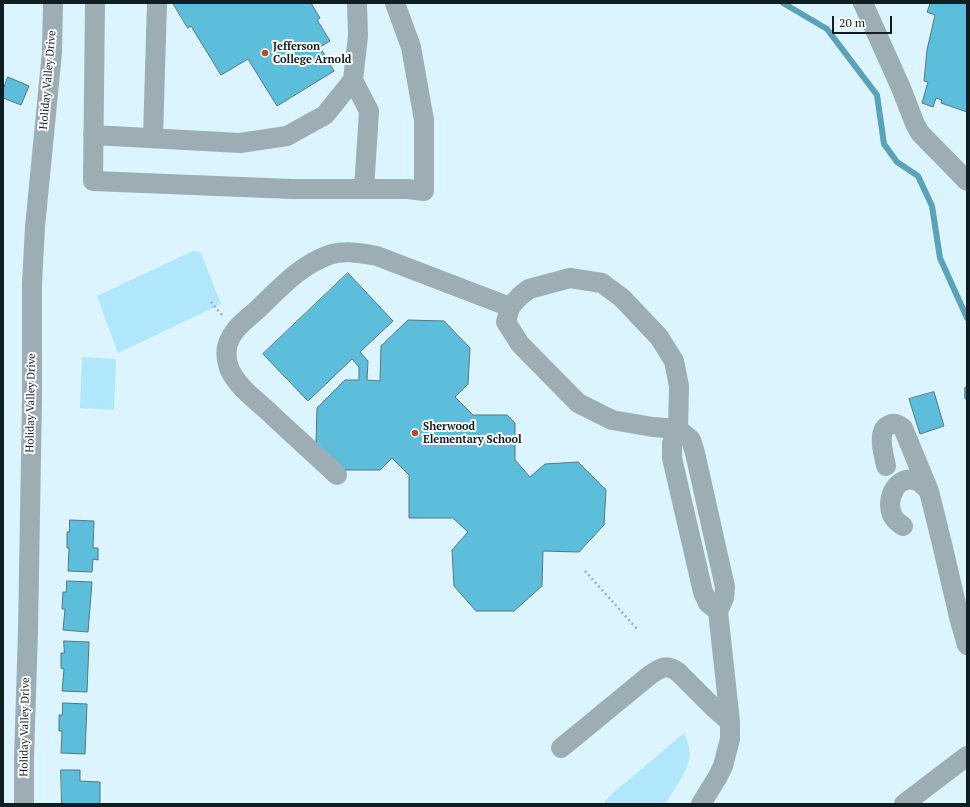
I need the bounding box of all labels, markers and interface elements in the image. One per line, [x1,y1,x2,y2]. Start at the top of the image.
scale bar [834,8,894,34]
text: 20 m [839,15,865,30]
street label: Holiday Valley Drive [37,30,59,130]
place label: Jefferson College Arnold [273,40,351,66]
marker: Jefferson College Arnold [260,48,270,58]
street label: Holiday Valley Drive [24,353,38,453]
place label: Sherwood Elementary School [423,420,522,446]
marker: Sherwood Elementary School [410,428,420,438]
street label: Holiday Valley Drive [18,677,32,777]

